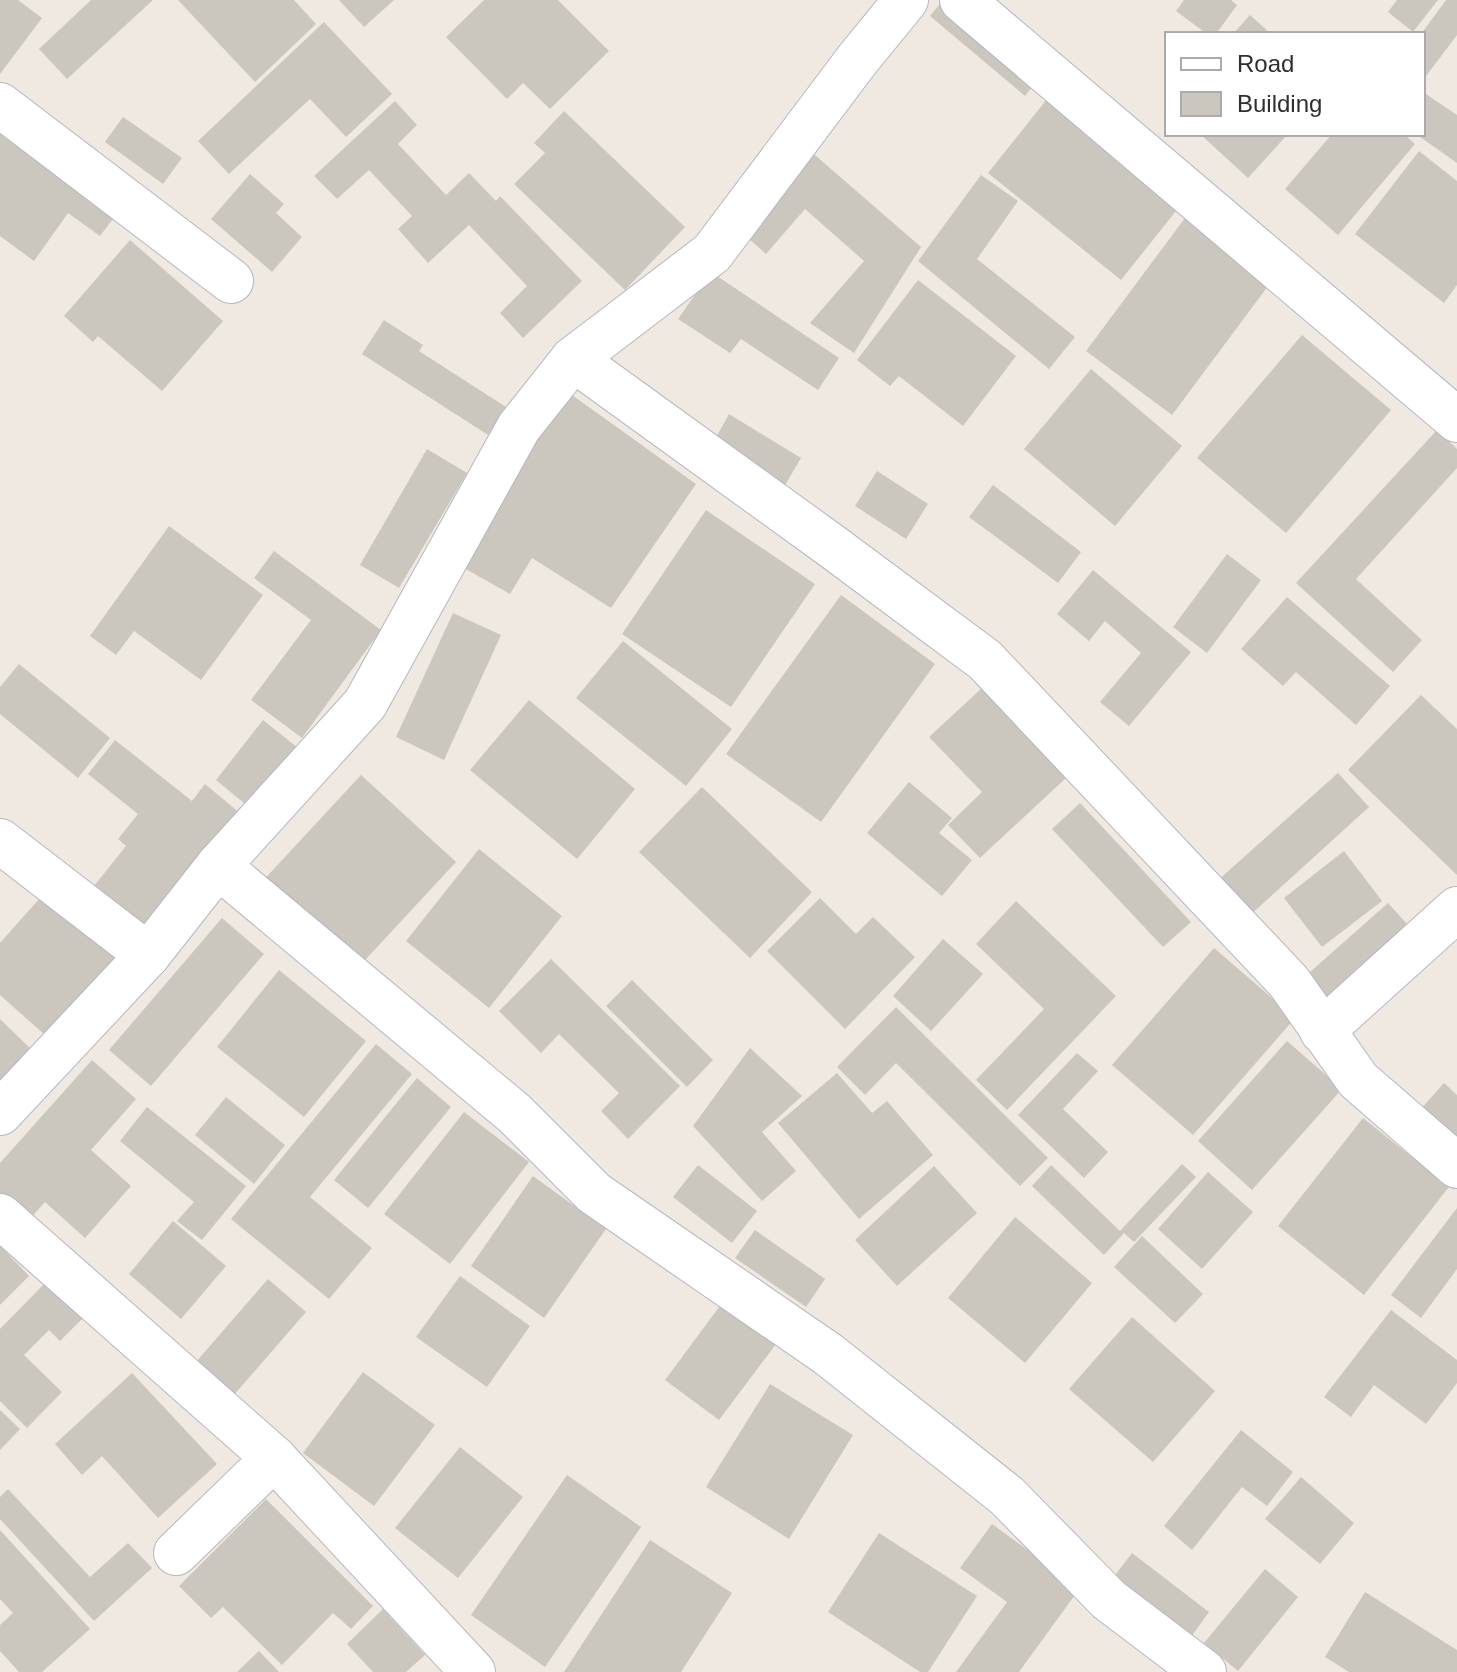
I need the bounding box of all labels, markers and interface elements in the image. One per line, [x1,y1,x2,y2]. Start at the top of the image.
legend [1165,32,1425,136]
text: Road [1237,50,1294,77]
text: Building [1237,90,1322,117]

